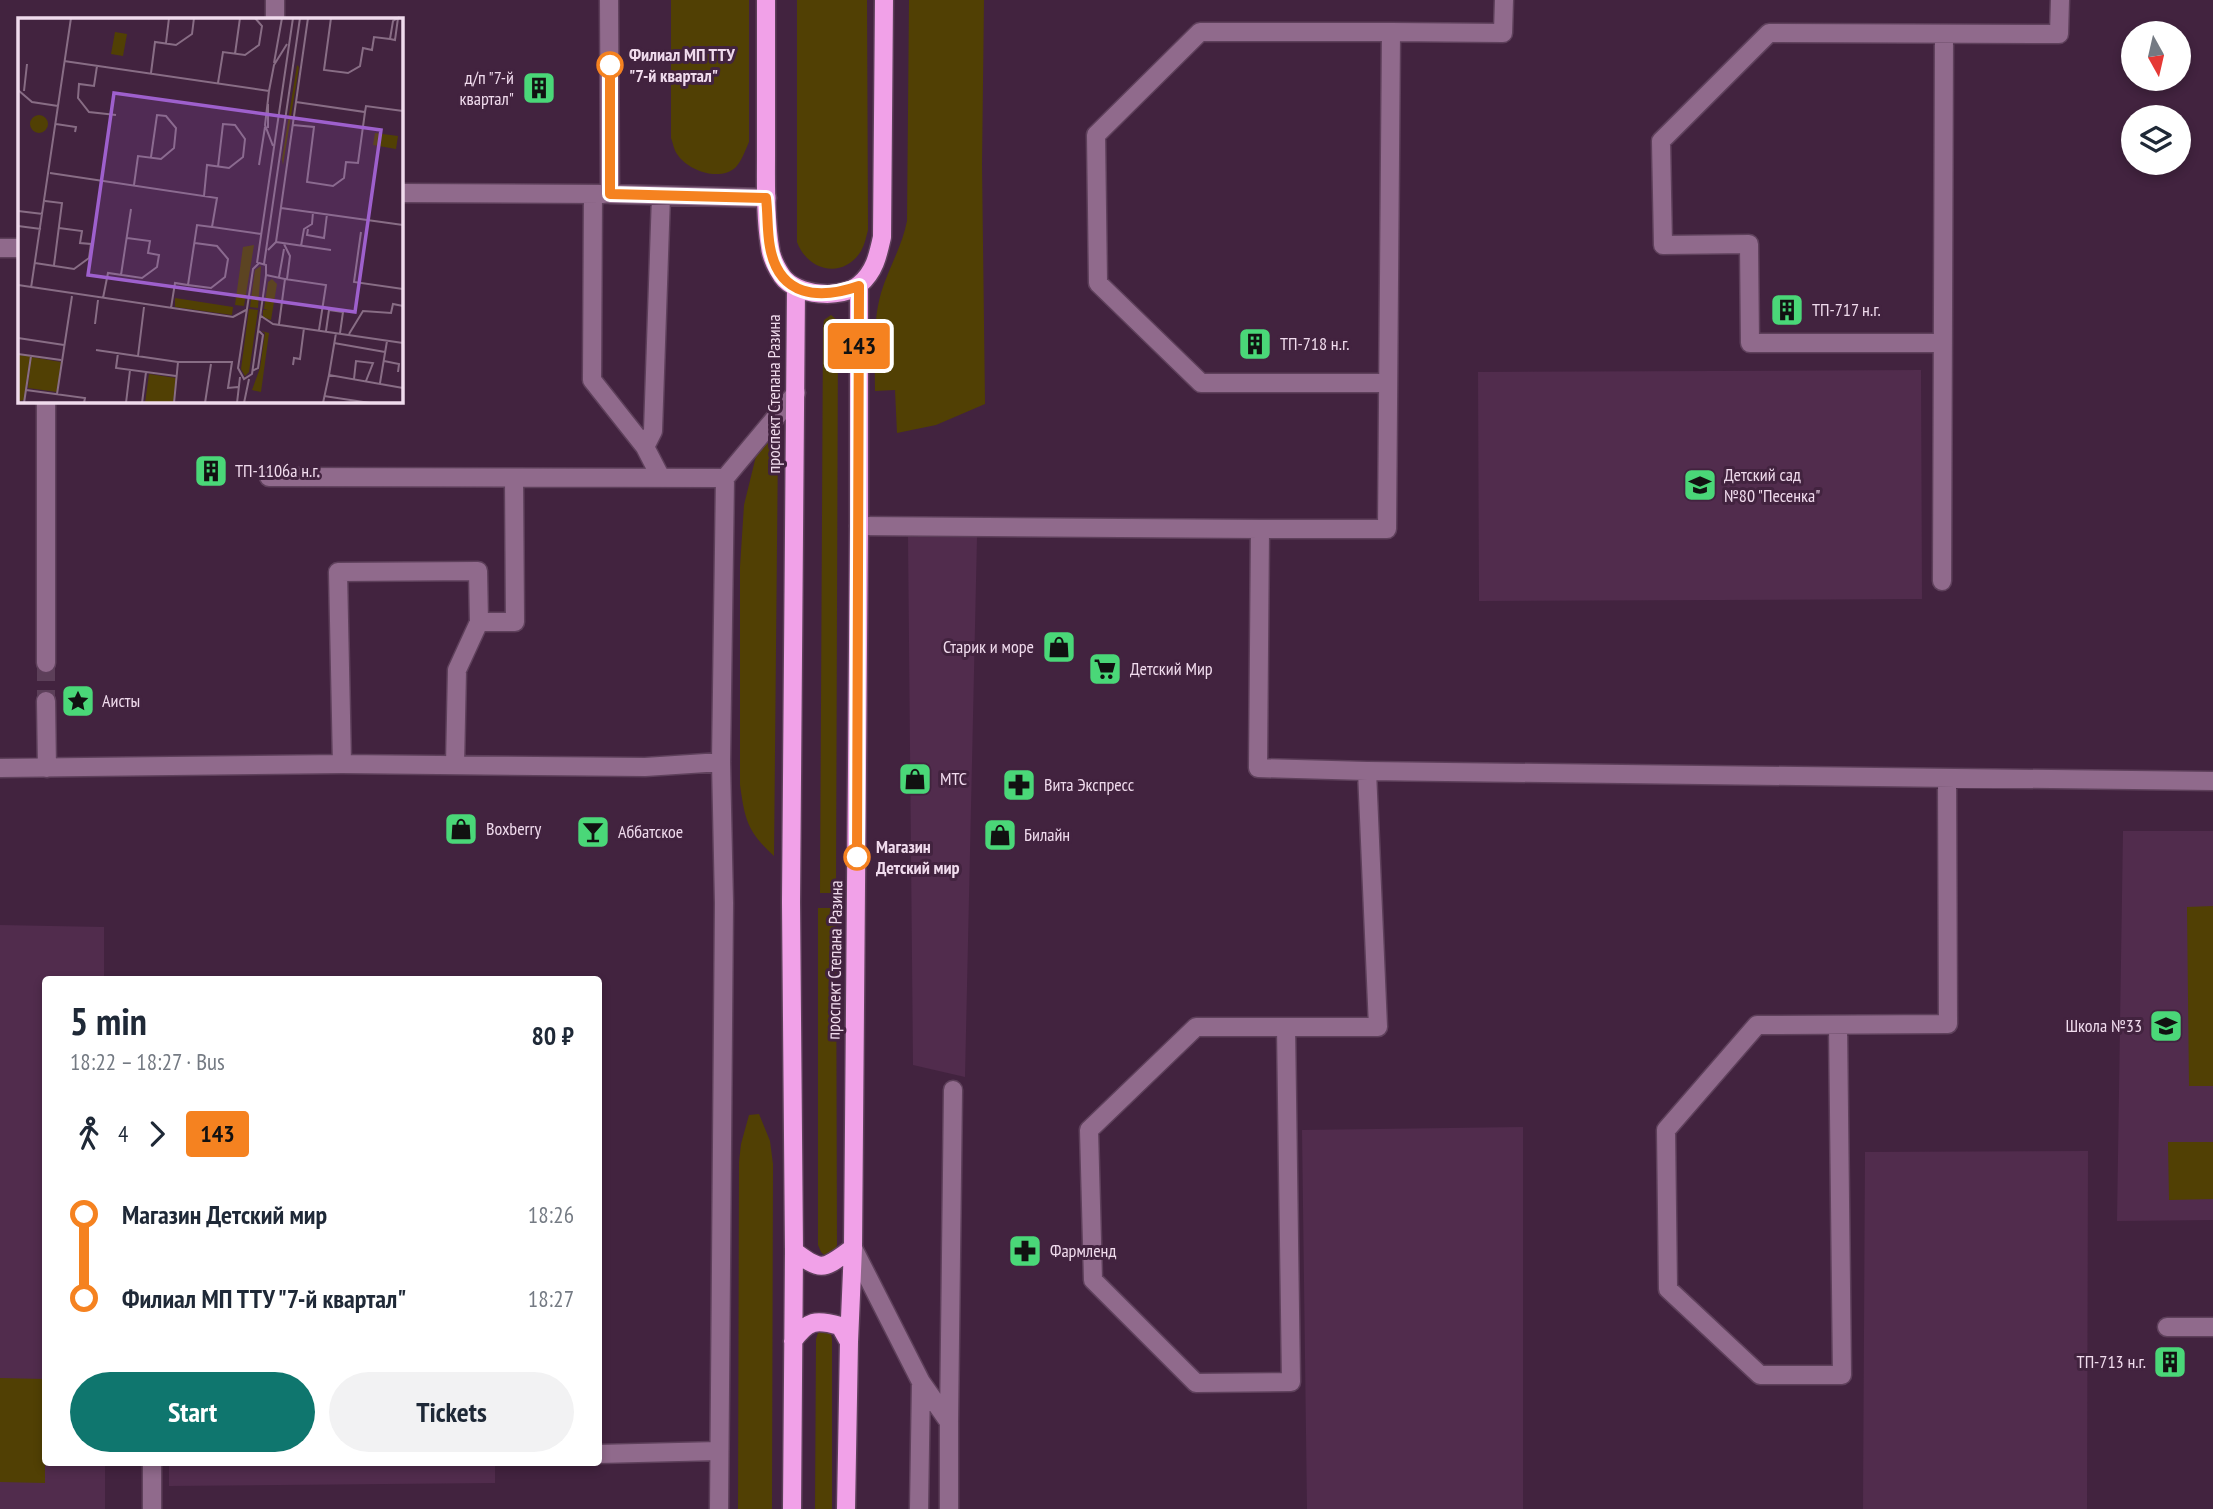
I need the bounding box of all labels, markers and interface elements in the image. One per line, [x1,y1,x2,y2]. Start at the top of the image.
inset map [18,18,402,402]
north arrow [2121,21,2191,91]
map controls [2121,21,2191,175]
place label: Филиал МП ТТУ "7-й квартал" [629,43,735,87]
marker: Филиал МП ТТУ "7-й квартал" [597,52,623,78]
place label: д/п "7-й квартал" [460,66,514,110]
building icon: д/п "7-й квартал" [520,69,558,107]
button: layers [2121,105,2191,175]
building icon: ТП-717 н.г. [1768,291,1806,329]
place label: ТП-717 н.г. [1812,298,1881,321]
street label: проспект Степана Разина [762,314,785,474]
line badge: 143 [819,323,899,369]
building icon: ТП-718 н.г. [1236,325,1274,363]
text: 143 [842,330,876,361]
place label: ТП-718 н.г. [1280,332,1349,355]
building icon: ТП-1106а н.г. [192,452,230,490]
place label: ТП-1106а н.г. [235,459,320,482]
place label: Детский сад №80 "Песенка" [1724,463,1820,507]
school or university icon: Детский сад №80 "Песенка" [1681,466,1719,504]
shop icon: Старик и море [1040,628,1078,666]
place label: Старик и море [943,635,1034,658]
supermarket icon: Детский Мир [1086,650,1124,688]
place label: Детский Мир [1130,657,1213,680]
place icon: Аисты [59,682,97,720]
place label: Аисты [102,689,140,712]
shop icon: МТС [896,760,934,798]
pharmacy icon: Вита Экспресс [1000,766,1038,804]
place label: МТС [940,767,967,790]
place label: Вита Экспресс [1044,773,1135,796]
shop icon: Boxberry [442,810,480,848]
bar icon: Аббатское [574,813,612,851]
shop icon: Билайн [981,816,1019,854]
place label: Boxberry [486,817,541,840]
place label: Аббатское [618,820,683,843]
place label: Билайн [1024,823,1070,846]
place label: Магазин Детский мир [876,835,960,879]
marker: Магазин Детский мир [844,844,870,870]
street label: проспект Степана Разина [822,880,847,1040]
text: 5 min [70,996,147,1045]
school or university icon: Школа №33 [2147,1007,2185,1045]
place label: Школа №33 [2065,1014,2142,1037]
text: 80 ₽ [531,1019,574,1052]
text: 18:22 – 18:27 · Bus [70,1047,225,1076]
icon: walk [70,1115,108,1153]
icon: forward [138,1115,176,1153]
text: 143 [200,1118,235,1149]
text: 4 [118,1119,128,1148]
text: Магазин Детский мир [122,1198,327,1231]
text: 18:26 [528,1200,574,1229]
pharmacy icon: Фармленд [1006,1232,1044,1270]
place label: Фармленд [1050,1239,1116,1262]
text: Филиал МП ТТУ "7-й квартал" [122,1282,406,1315]
text: 18:27 [528,1284,574,1313]
building icon: ТП-713 н.г. [2151,1343,2189,1381]
place label: ТП-713 н.г. [2077,1350,2146,1373]
button: Start [70,1372,315,1452]
button: Tickets [329,1372,574,1452]

